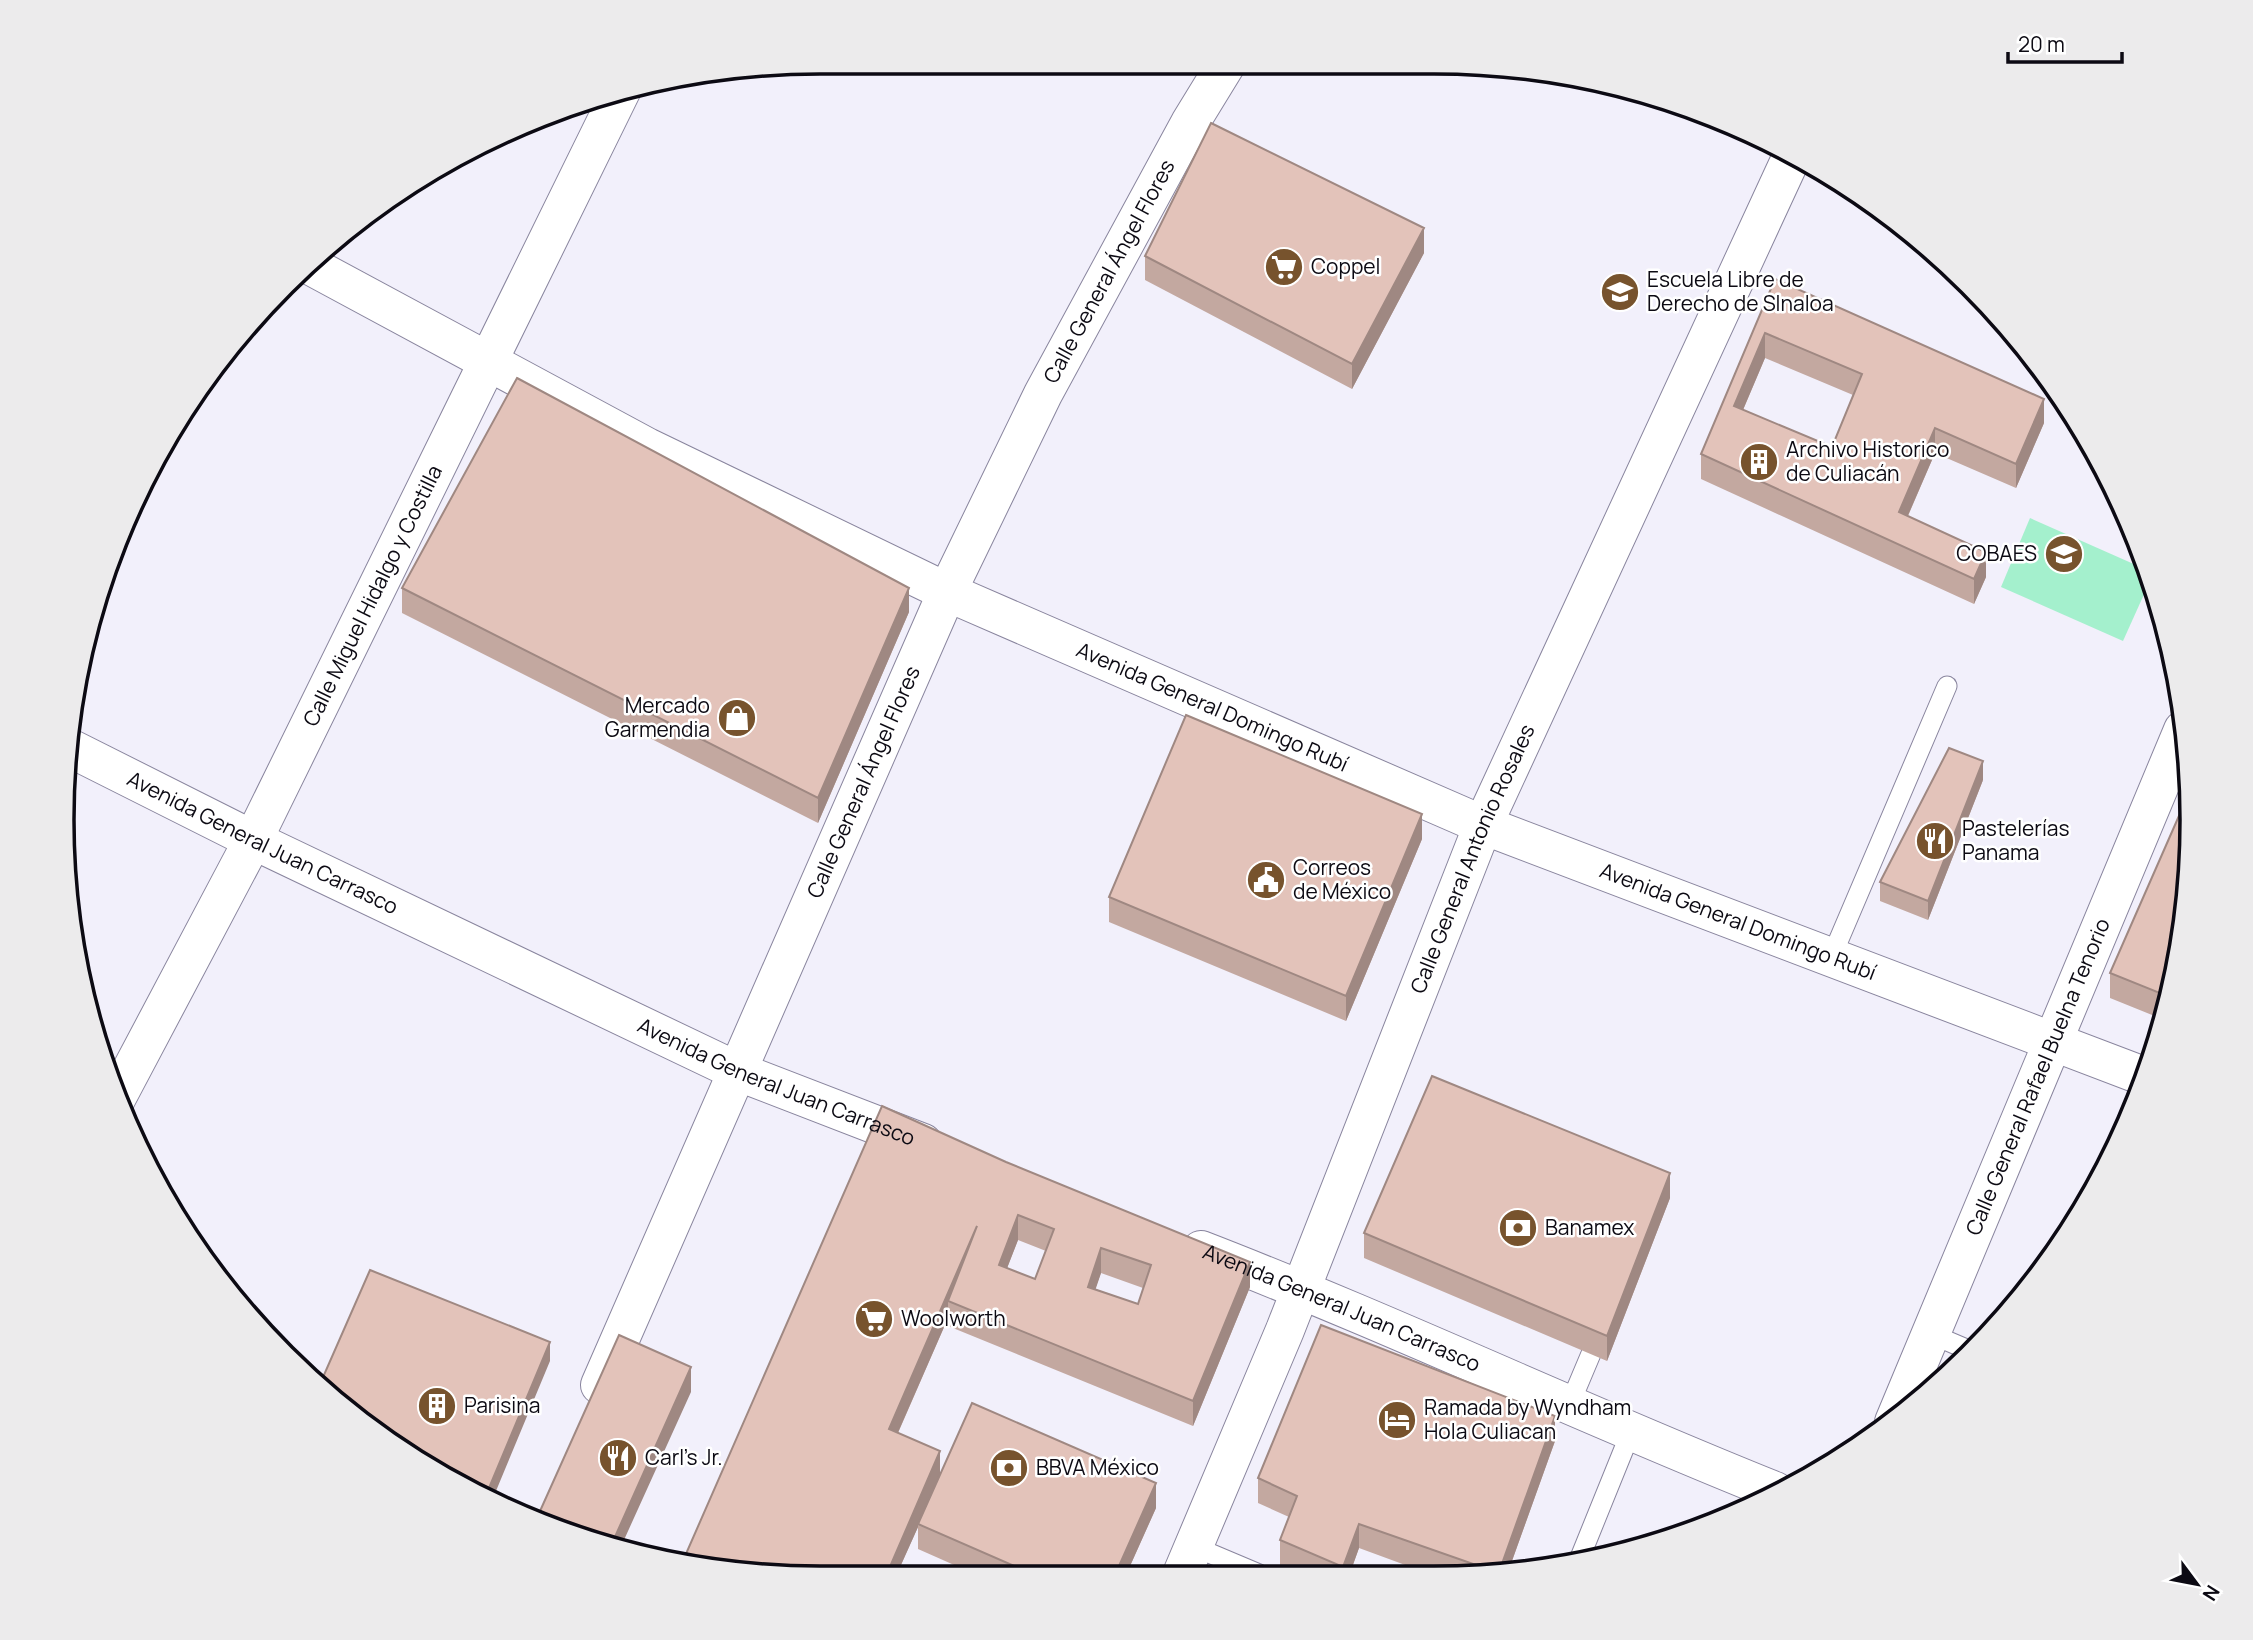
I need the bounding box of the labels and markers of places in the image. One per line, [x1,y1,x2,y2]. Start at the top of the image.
supermarket icon: Coppel [1263,246,1305,288]
place label: Coppel [1311,252,1381,280]
place label: Escuela Libre de Derecho de SInaloa [1647,265,1834,317]
school or university icon: Escuela Libre de Derecho de SInaloa [1599,271,1641,313]
place label: Archivo Historico de Culiacán [1786,435,1949,487]
building icon: Archivo Historico de Culiacán [1738,441,1780,483]
school or university icon: COBAES [2043,533,2085,575]
place label: COBAES [1956,539,2037,567]
place label: Mercado Garmendia [605,691,710,743]
shop icon: Mercado Garmendia [716,697,758,739]
place label: Pastelerías Panama [1962,814,2070,866]
restaurant icon: Pastelerías Panama [1914,820,1956,862]
place label: Correos de México [1293,853,1391,905]
public building icon: Correos de México [1245,859,1287,901]
bank icon: Banamex [1497,1207,1539,1249]
place label: Banamex [1545,1213,1634,1241]
supermarket icon: Woolworth [853,1298,895,1340]
place label: Woolworth [901,1304,1006,1332]
building icon: Parisina [416,1385,458,1427]
place label: Parisina [464,1391,540,1419]
place label: Ramada by Wyndham Hola Culiacan [1424,1393,1631,1445]
hotel icon: Ramada by Wyndham Hola Culiacan [1376,1399,1418,1441]
restaurant icon: Carl's Jr. [597,1437,639,1479]
place label: Carl's Jr. [645,1443,723,1471]
bank icon: BBVA México [988,1447,1030,1489]
place label: BBVA México [1036,1453,1159,1481]

